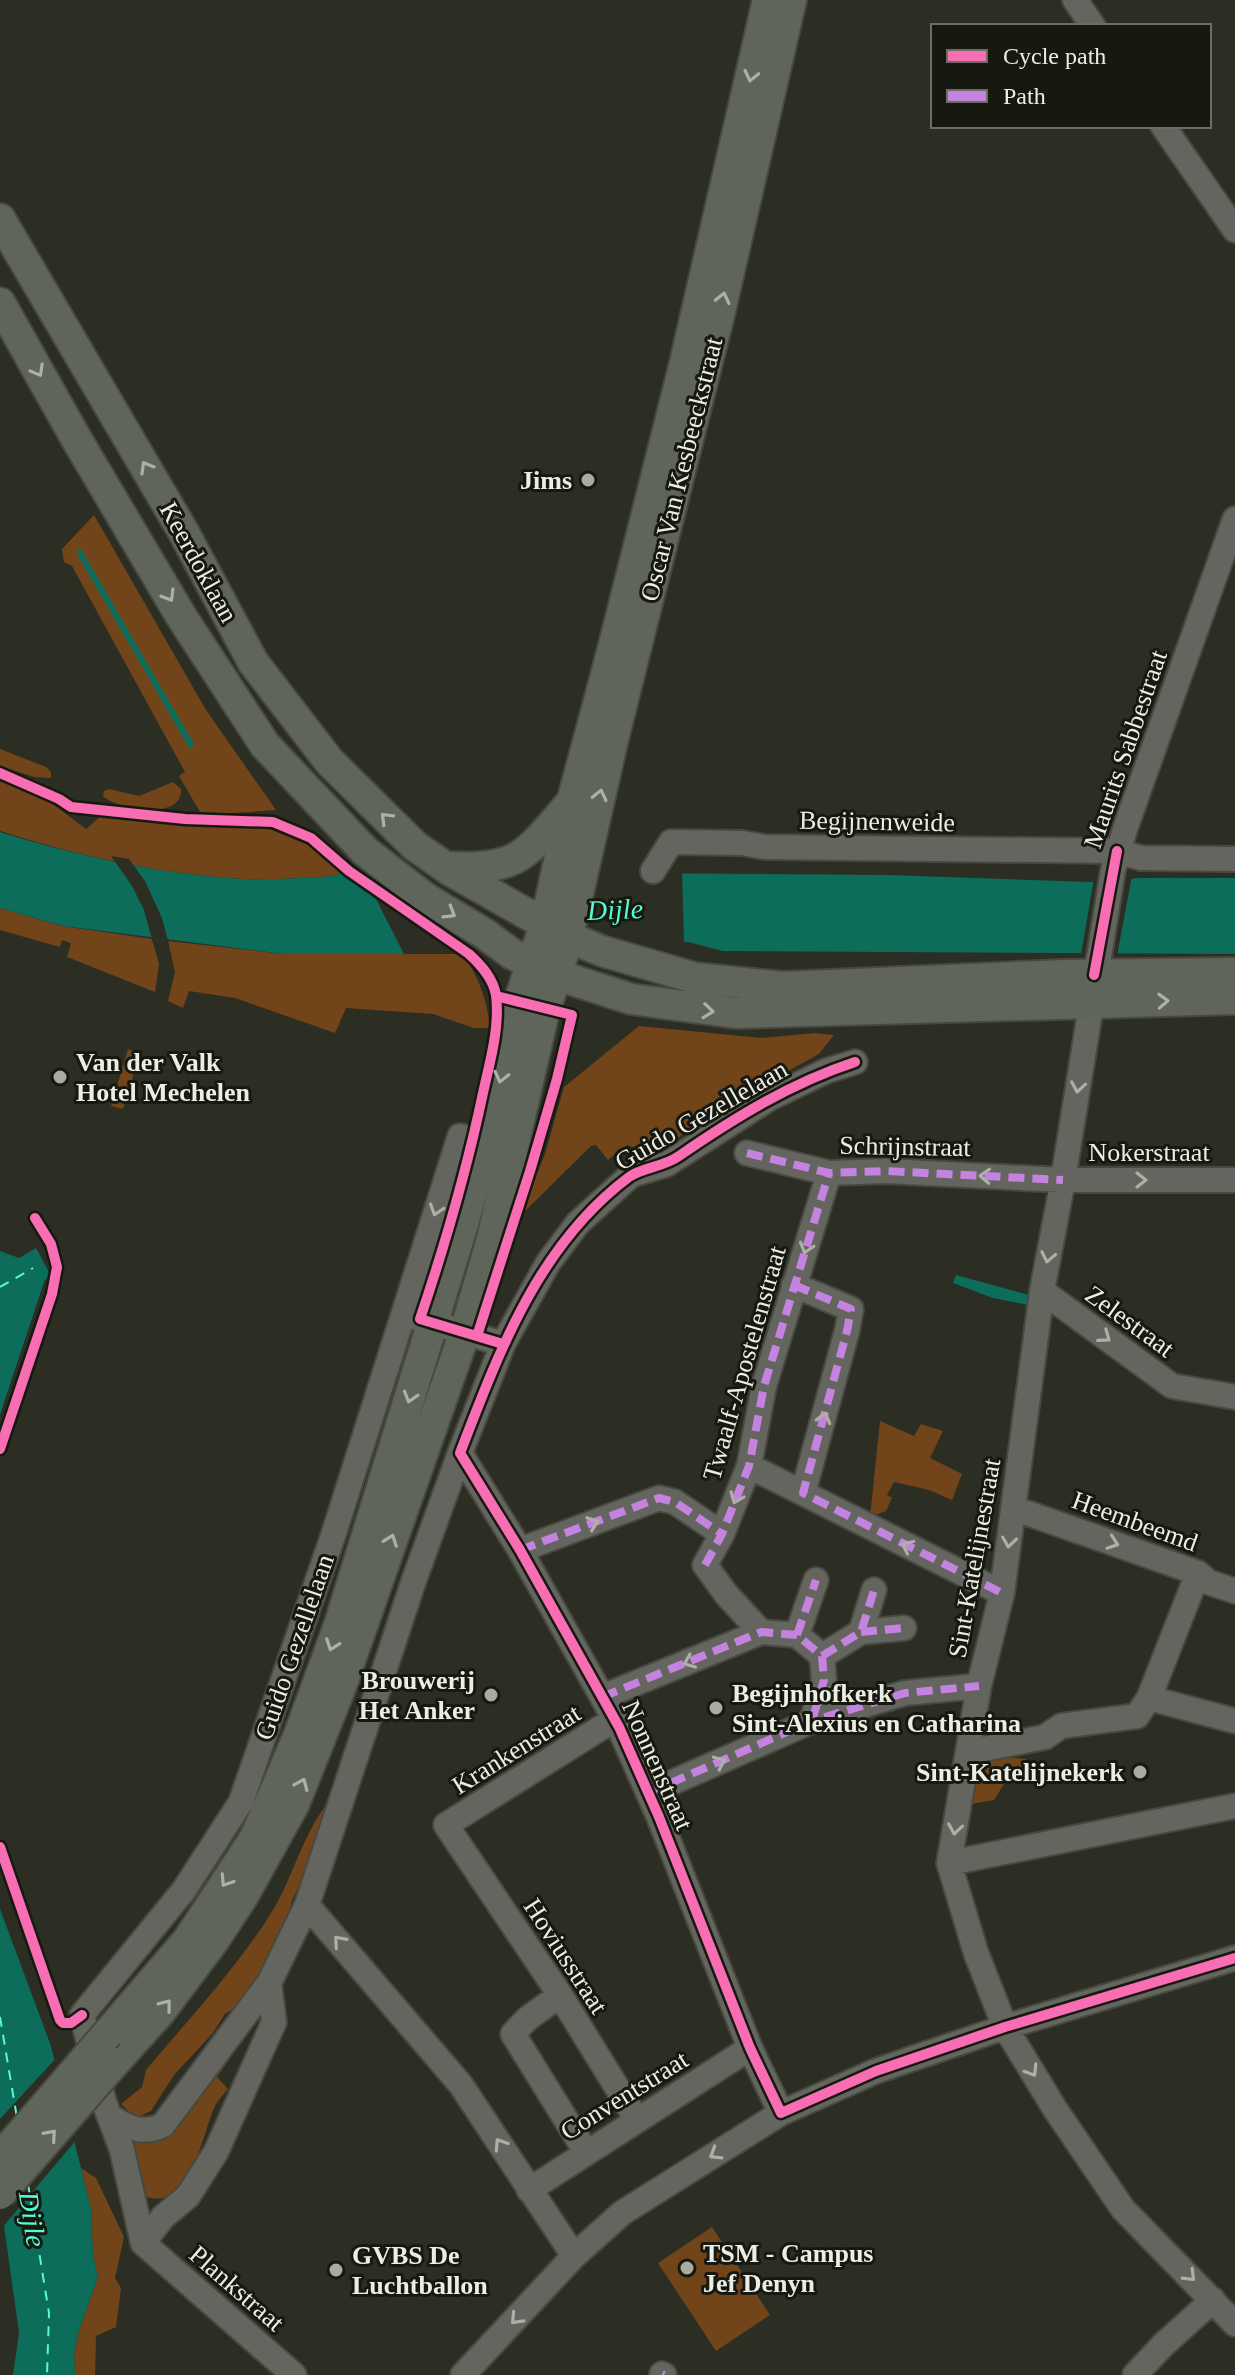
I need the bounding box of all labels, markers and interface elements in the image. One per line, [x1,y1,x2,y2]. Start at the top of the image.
legend [931,24,1211,128]
text: Cycle path [1003,43,1106,69]
one-way arrow [743,69,760,82]
text: Path [1003,83,1046,109]
one-way arrow [714,292,731,306]
street label: Oscar Van Kesbeeckstraat [635,333,729,604]
one-way arrow [28,362,44,377]
one-way arrow [140,461,156,476]
place label: Jims [520,466,572,495]
marker: Jims [579,471,597,489]
street label: Keerdoklaan [154,497,243,627]
one-way arrow [159,587,175,602]
street label: Maurits Sabbestraat [1078,646,1173,852]
one-way arrow [591,789,608,802]
street label: Begijnenweide [799,806,955,837]
one-way arrow [381,813,396,827]
water label: Dijle [585,893,644,926]
one-way arrow [441,903,456,919]
one-way arrow [1157,992,1170,1009]
one-way arrow [702,1002,715,1019]
place label: Van der Valk Hotel Mechelen [76,1048,251,1107]
street label: Guido Gezellelaan [610,1054,793,1177]
marker: Van der Valk Hotel Mechelen [51,1068,69,1086]
one-way arrow [493,1069,510,1083]
one-way arrow [1070,1080,1087,1094]
street label: Schrijnstraat [839,1131,972,1162]
street label: Nokerstraat [1088,1138,1210,1167]
one-way arrow [978,1168,991,1185]
one-way arrow [1135,1171,1148,1188]
one-way arrow [429,1203,445,1217]
one-way arrow [799,1240,815,1254]
street label: Twaalf-Apostelenstraat [697,1242,792,1484]
one-way arrow [1041,1250,1058,1263]
street label: Zelestraat [1080,1280,1180,1364]
one-way arrow [1096,1327,1110,1342]
one-way arrow [403,1389,419,1403]
one-way arrow [814,1411,831,1425]
street label: Sint-Katelijnestraat [943,1455,1006,1660]
street label: Heembeemd [1068,1485,1202,1558]
one-way arrow [730,1490,746,1504]
one-way arrow [585,1516,599,1533]
one-way arrow [382,1534,398,1548]
one-way arrow [1106,1534,1120,1550]
one-way arrow [1001,1535,1018,1549]
one-way arrow [901,1540,916,1555]
street label: Guido Gezellelaan [249,1551,340,1744]
one-way arrow [325,1637,342,1651]
one-way arrow [683,1652,697,1669]
place label: Brouwerij Het Anker [359,1666,475,1725]
place label: Begijnhofkerk Sint-Alexius en Catharina [732,1679,1021,1738]
marker: Brouwerij Het Anker [482,1686,500,1704]
street label: Nonnenstraat [616,1696,699,1835]
street label: Krankenstraat [447,1698,586,1800]
marker: Begijnhofkerk Sint-Alexius en Catharina [707,1699,725,1717]
one-way arrow [711,1755,726,1771]
place label: Sint-Katelijnekerk [916,1758,1125,1787]
marker: Sint-Katelijnekerk [1131,1763,1149,1781]
one-way arrow [293,1778,309,1792]
one-way arrow [947,1822,964,1836]
one-way arrow [221,1873,236,1887]
street label: Hoviusstraat [518,1893,614,2020]
one-way arrow [334,1935,349,1950]
one-way arrow [156,1999,170,2014]
street label: Conventstraat [555,2044,694,2146]
one-way arrow [1023,2062,1038,2077]
one-way arrow [42,2130,56,2145]
one-way arrow [495,2138,510,2153]
one-way arrow [709,2145,724,2160]
water label: Dijle [13,2188,52,2249]
place label: TSM - Campus Jef Denyn [703,2239,873,2298]
street label: Plankstraat [184,2240,290,2338]
place label: GVBS De Luchtballon [352,2241,488,2300]
marker: TSM - Campus Jef Denyn [678,2259,696,2277]
marker: GVBS De Luchtballon [327,2261,345,2279]
one-way arrow [1181,2267,1195,2281]
one-way arrow [511,2310,526,2324]

